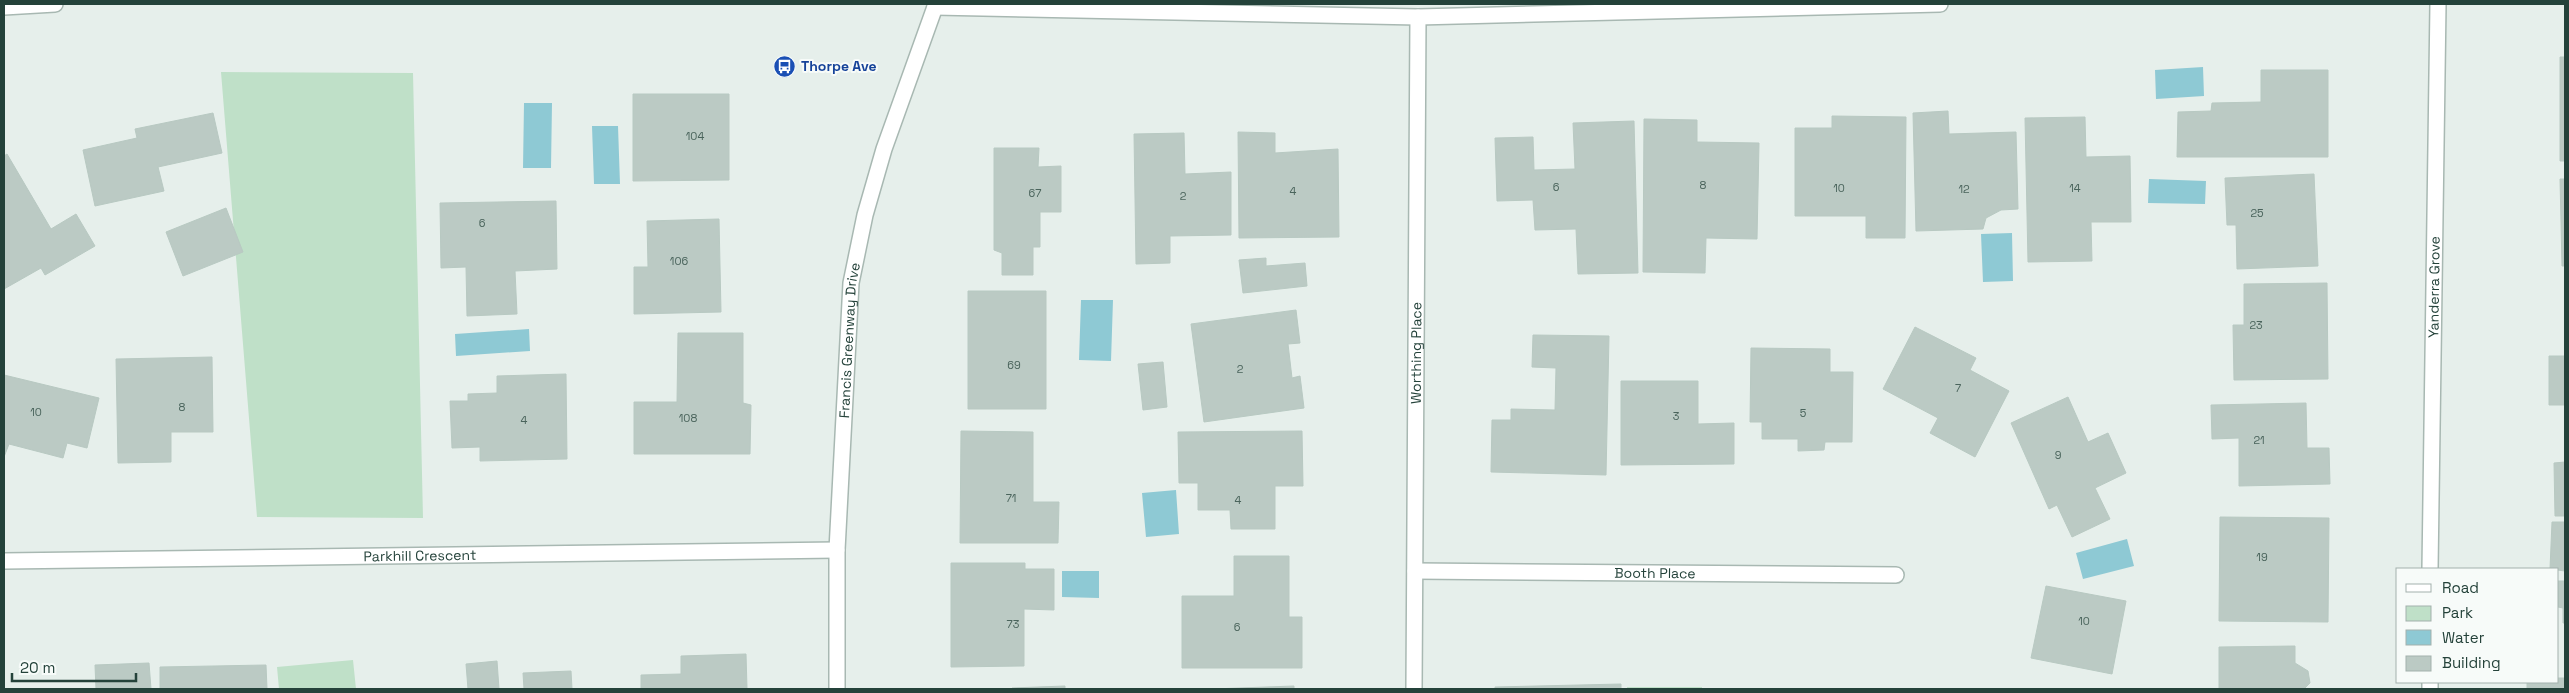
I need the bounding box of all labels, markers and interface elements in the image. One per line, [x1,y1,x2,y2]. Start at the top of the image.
bus stop icon: Thorpe Ave [773,54,797,78]
place label: Thorpe Ave [801,57,877,75]
house number: 104 [686,129,704,143]
house number: 8 [1700,178,1707,192]
house number: 6 [1553,180,1560,194]
house number: 10 [1833,181,1845,195]
house number: 14 [2069,181,2081,195]
house number: 12 [1958,182,1970,196]
house number: 4 [1290,184,1297,198]
house number: 67 [1029,186,1041,200]
house number: 2 [1180,189,1187,203]
house number: 25 [2250,206,2264,220]
house number: 6 [479,216,486,230]
street label: Yanderra Grove [2424,236,2444,338]
house number: 106 [670,254,688,268]
street label: Francis Greenway Drive [835,261,864,419]
street label: Worthing Place [1407,302,1425,404]
house number: 23 [2249,318,2263,332]
house number: 69 [1007,358,1021,372]
house number: 2 [1237,362,1244,376]
house number: 7 [1955,381,1961,395]
house number: 8 [179,400,186,414]
house number: 10 [30,405,42,419]
house number: 5 [1800,406,1807,420]
house number: 3 [1673,409,1680,423]
house number: 108 [679,411,697,425]
house number: 4 [521,413,528,427]
house number: 21 [2253,433,2265,447]
house number: 9 [2055,448,2062,462]
house number: 71 [1006,491,1016,505]
house number: 4 [1235,493,1242,507]
street label: Parkhill Crescent [363,546,477,565]
house number: 19 [2256,550,2268,564]
street label: Booth Place [1614,564,1696,582]
legend [2396,568,2559,683]
text: Road [2442,578,2479,597]
text: Park [2442,603,2473,622]
house number: 10 [2078,614,2090,628]
house number: 73 [1007,617,1020,631]
house number: 6 [1234,620,1241,634]
text: Water [2442,628,2485,647]
scale bar [12,650,136,682]
text: Building [2442,653,2501,672]
text: 20 m [20,658,55,677]

